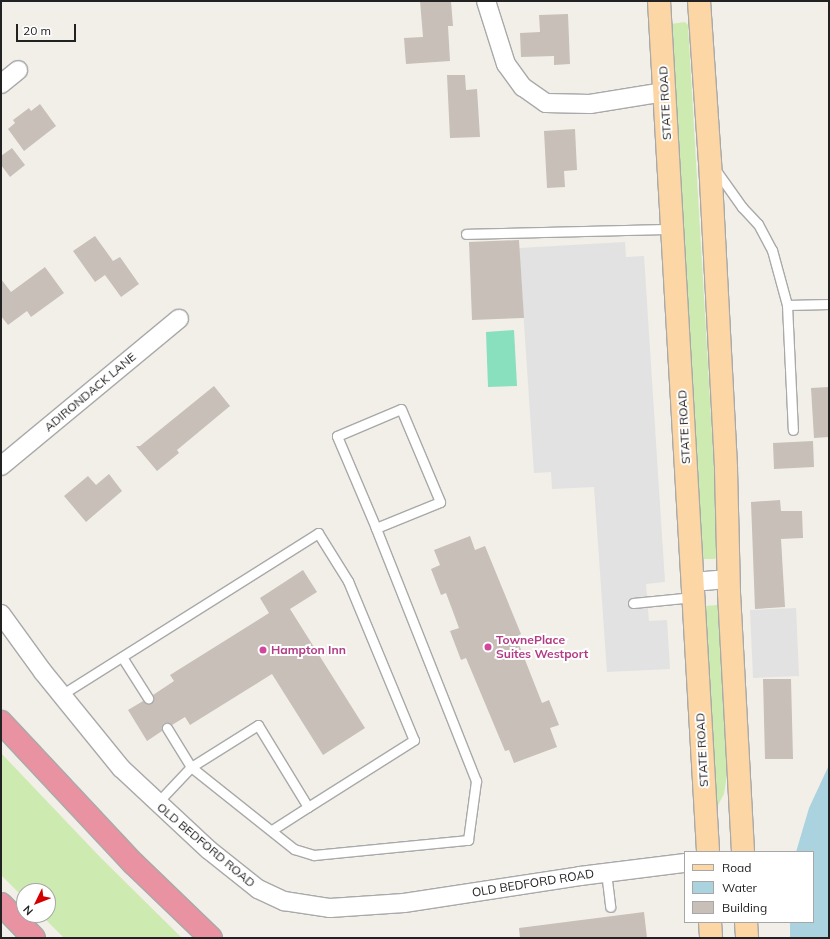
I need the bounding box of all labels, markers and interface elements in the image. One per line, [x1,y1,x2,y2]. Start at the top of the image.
scale bar [18,16,78,42]
text: 20 m [23,23,51,38]
street label: STATE ROAD [656,66,674,140]
street label: ADIRONDACK LANE [41,350,139,434]
street label: STATE ROAD [675,390,693,464]
place label: TownePlace Suites Westport [496,633,588,661]
marker: TownePlace Suites Westport [483,642,493,652]
place label: Hampton Inn [271,643,346,657]
marker: Hampton Inn [258,645,268,655]
street label: STATE ROAD [693,713,711,787]
street label: OLD BEDFORD ROAD [154,800,258,890]
legend [684,851,814,923]
text: Road [722,860,751,875]
street label: OLD BEDFORD ROAD [471,866,595,900]
text: Water [722,880,757,895]
north arrow [16,883,56,923]
text: Building [722,900,767,915]
text: N [20,903,36,918]

